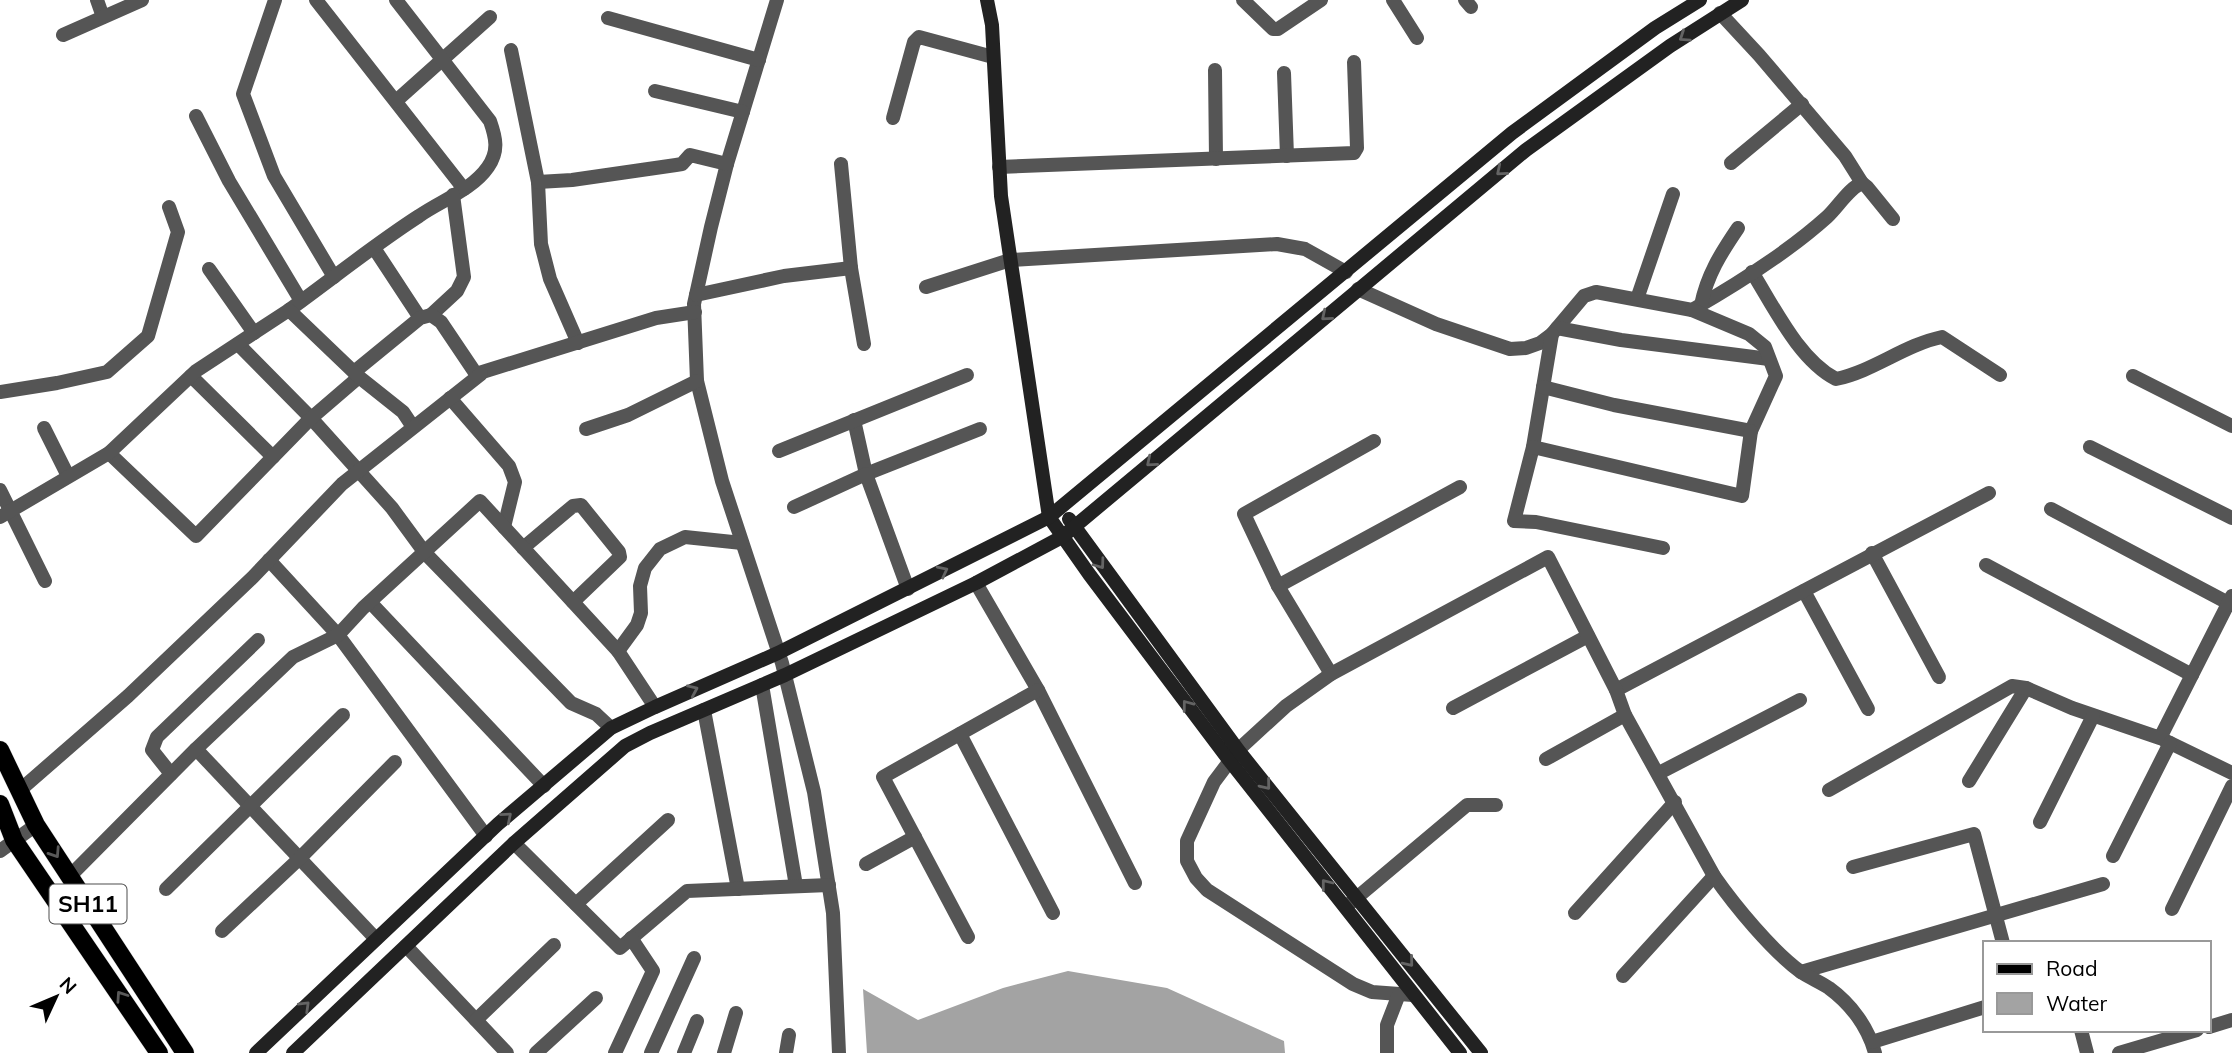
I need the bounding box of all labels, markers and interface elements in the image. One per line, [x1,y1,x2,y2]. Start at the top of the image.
one-way arrow [1679,29,1692,42]
one-way arrow [1496,163,1509,175]
one-way arrow [1321,308,1334,320]
one-way arrow [1146,454,1159,466]
one-way arrow [1092,556,1104,568]
one-way arrow [936,565,948,579]
one-way arrow [686,684,699,698]
one-way arrow [1183,700,1195,712]
one-way arrow [1258,776,1270,789]
one-way arrow [499,813,512,825]
one-way arrow [46,845,59,858]
one-way arrow [1322,880,1335,892]
road number: SH11 [50,884,126,923]
legend [1983,941,2211,1032]
one-way arrow [1400,955,1413,967]
text: Road [2046,955,2097,981]
north arrow [21,962,91,1032]
text: N [55,972,82,999]
text: Water [2046,990,2107,1016]
one-way arrow [116,991,129,1004]
one-way arrow [297,1002,310,1014]

